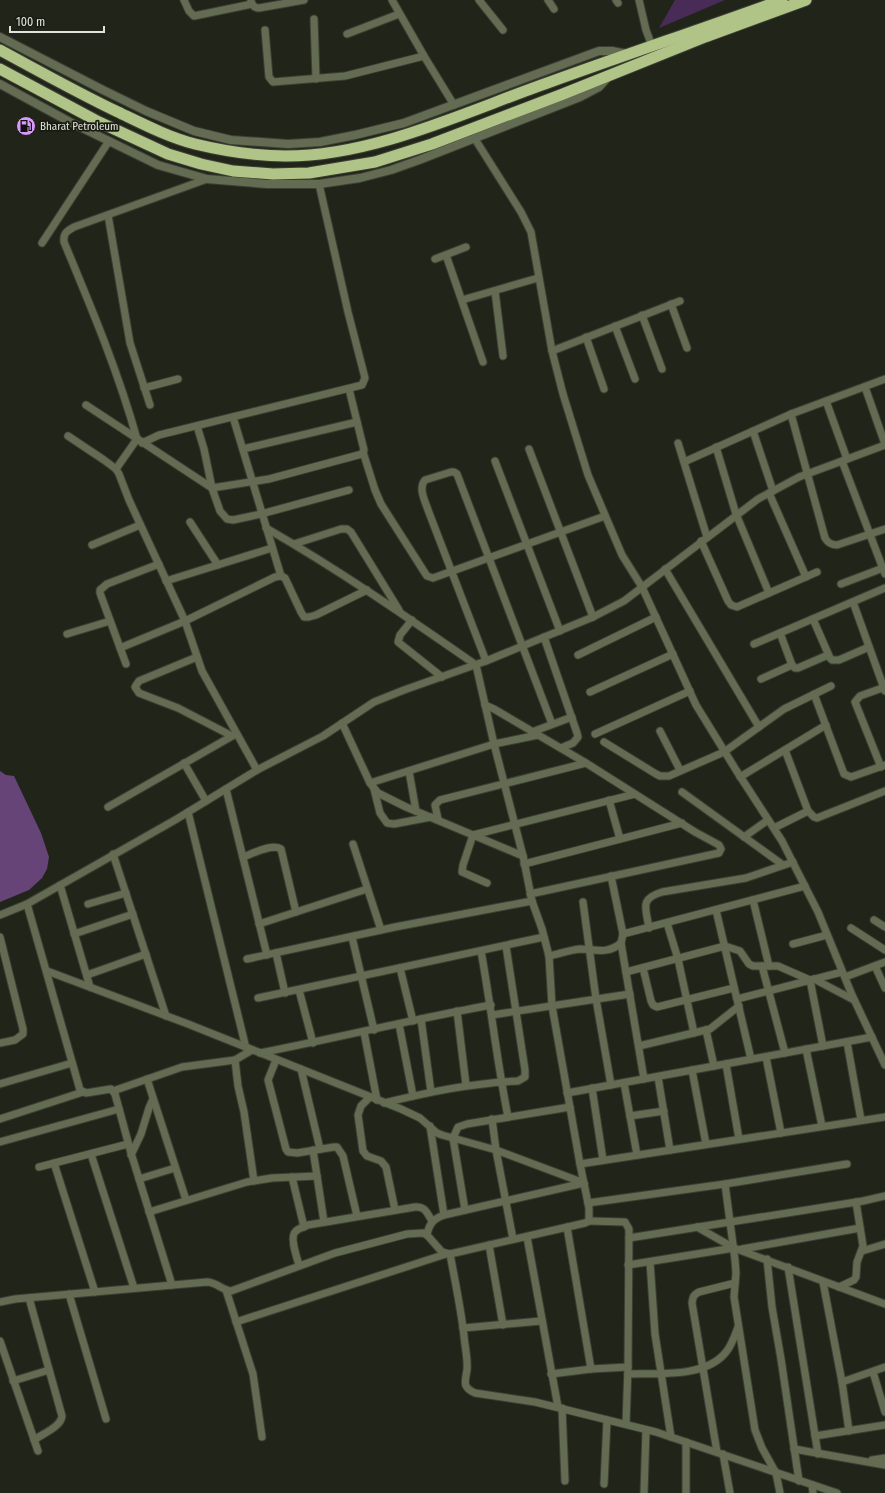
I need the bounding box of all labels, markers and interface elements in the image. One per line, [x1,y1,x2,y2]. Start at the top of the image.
scale bar [10,8,104,34]
text: 100 m [16,15,45,29]
fuel station icon: Bharat Petroleum [15,115,37,137]
place label: Bharat Petroleum [40,120,119,133]

